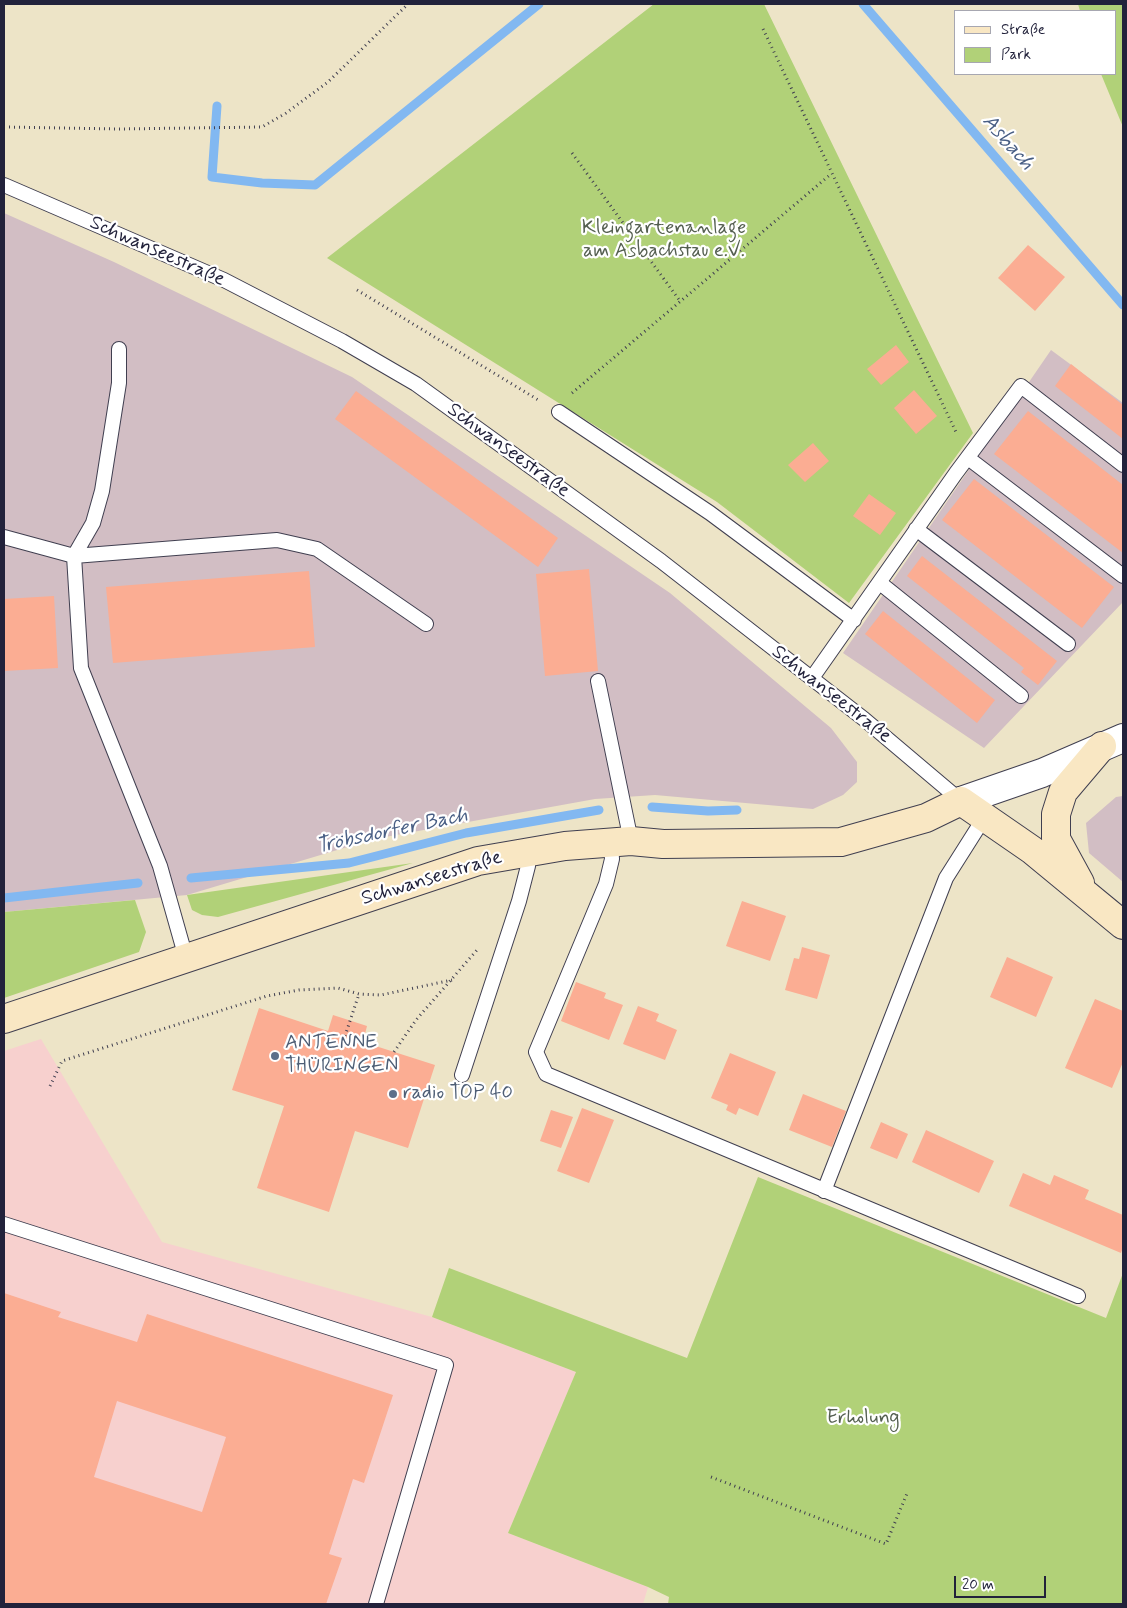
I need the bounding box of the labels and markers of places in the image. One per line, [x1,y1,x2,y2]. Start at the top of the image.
place label: ANTENNE THÜRINGEN [285,1032,398,1079]
marker: ANTENNE THÜRINGEN [269,1050,281,1062]
place label: radio TOP 40 [403,1082,513,1106]
marker: radio TOP 40 [387,1088,399,1100]

